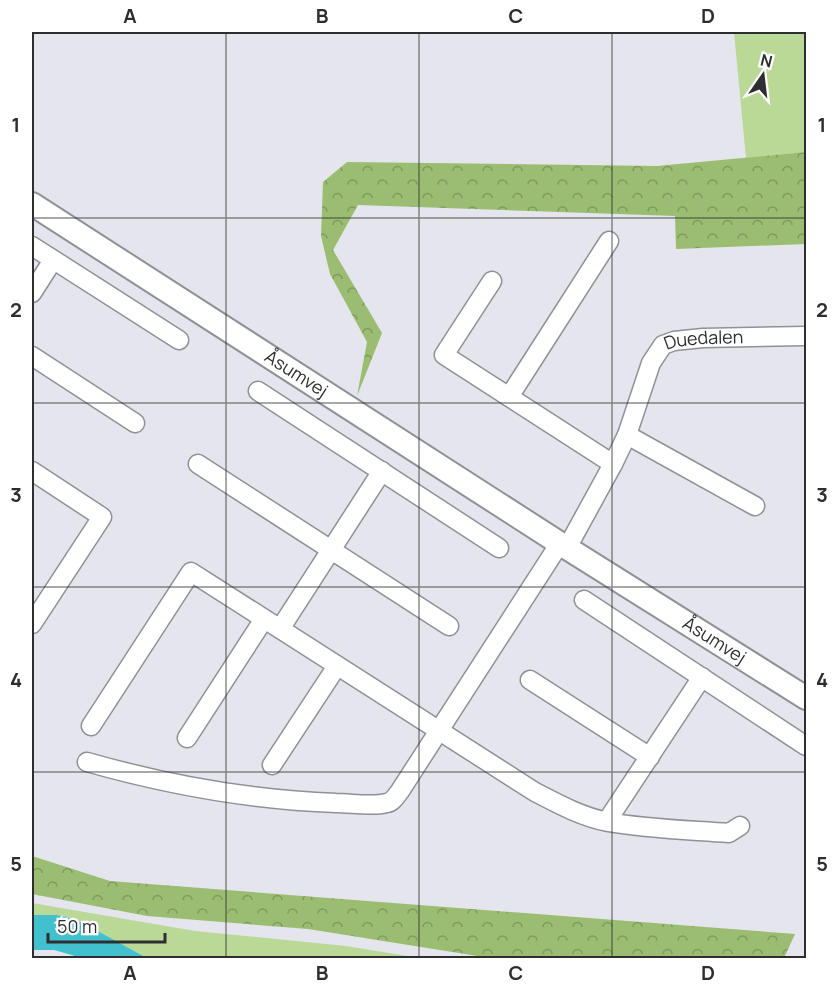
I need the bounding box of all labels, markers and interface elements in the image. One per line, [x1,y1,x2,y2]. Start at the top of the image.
text: A [123,2,137,29]
text: B [316,2,329,29]
text: C [509,2,523,29]
text: D [701,2,715,29]
north arrow [733,45,793,105]
text: N [758,48,775,73]
text: 1 [12,111,20,138]
text: 1 [818,111,826,138]
text: 2 [10,296,22,323]
text: 2 [816,296,828,323]
street label: Duedalen [660,324,743,355]
street label: Åsumvej [260,344,333,402]
text: 3 [10,481,22,508]
text: 3 [816,481,828,508]
street label: Åsumvej [679,611,751,669]
text: 4 [10,666,22,693]
text: 4 [816,666,828,693]
text: 5 [10,850,22,877]
text: 5 [816,850,828,877]
scale bar [48,906,165,944]
text: 50 m [57,914,97,938]
text: A [123,959,137,986]
text: B [316,959,329,986]
text: C [509,959,523,986]
text: D [701,959,715,986]

